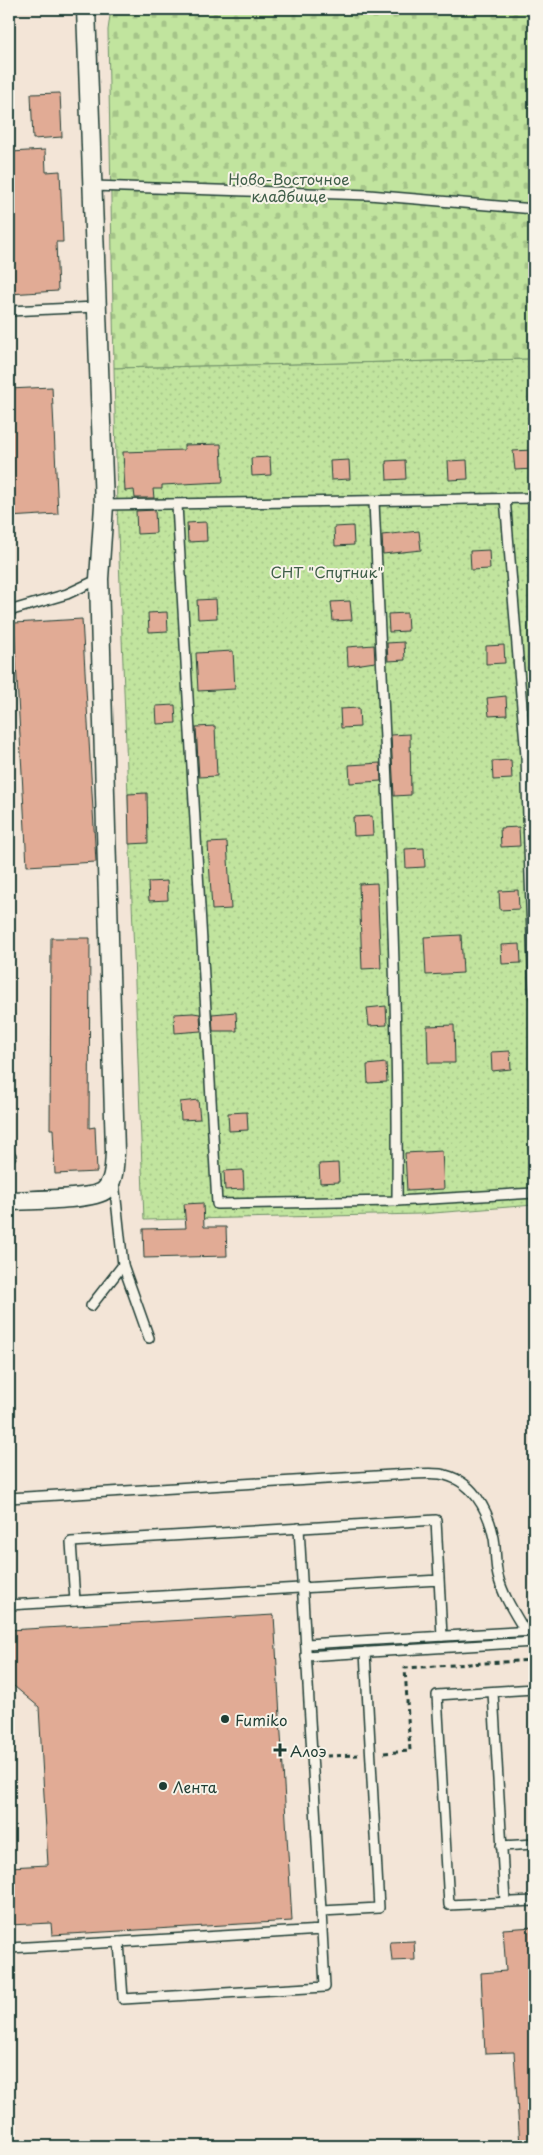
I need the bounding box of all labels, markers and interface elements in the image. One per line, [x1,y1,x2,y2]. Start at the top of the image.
park label: Ново-Восточное кладбище [228,167,350,207]
park label: СНТ "Спутник" [270,560,384,583]
place label: Fumiko [235,1708,287,1731]
marker: Fumiko [219,1713,231,1725]
place label: Алоэ [290,1739,326,1762]
marker: Алоэ [274,1744,286,1756]
place label: Лента [173,1775,218,1798]
marker: Лента [157,1780,169,1792]

